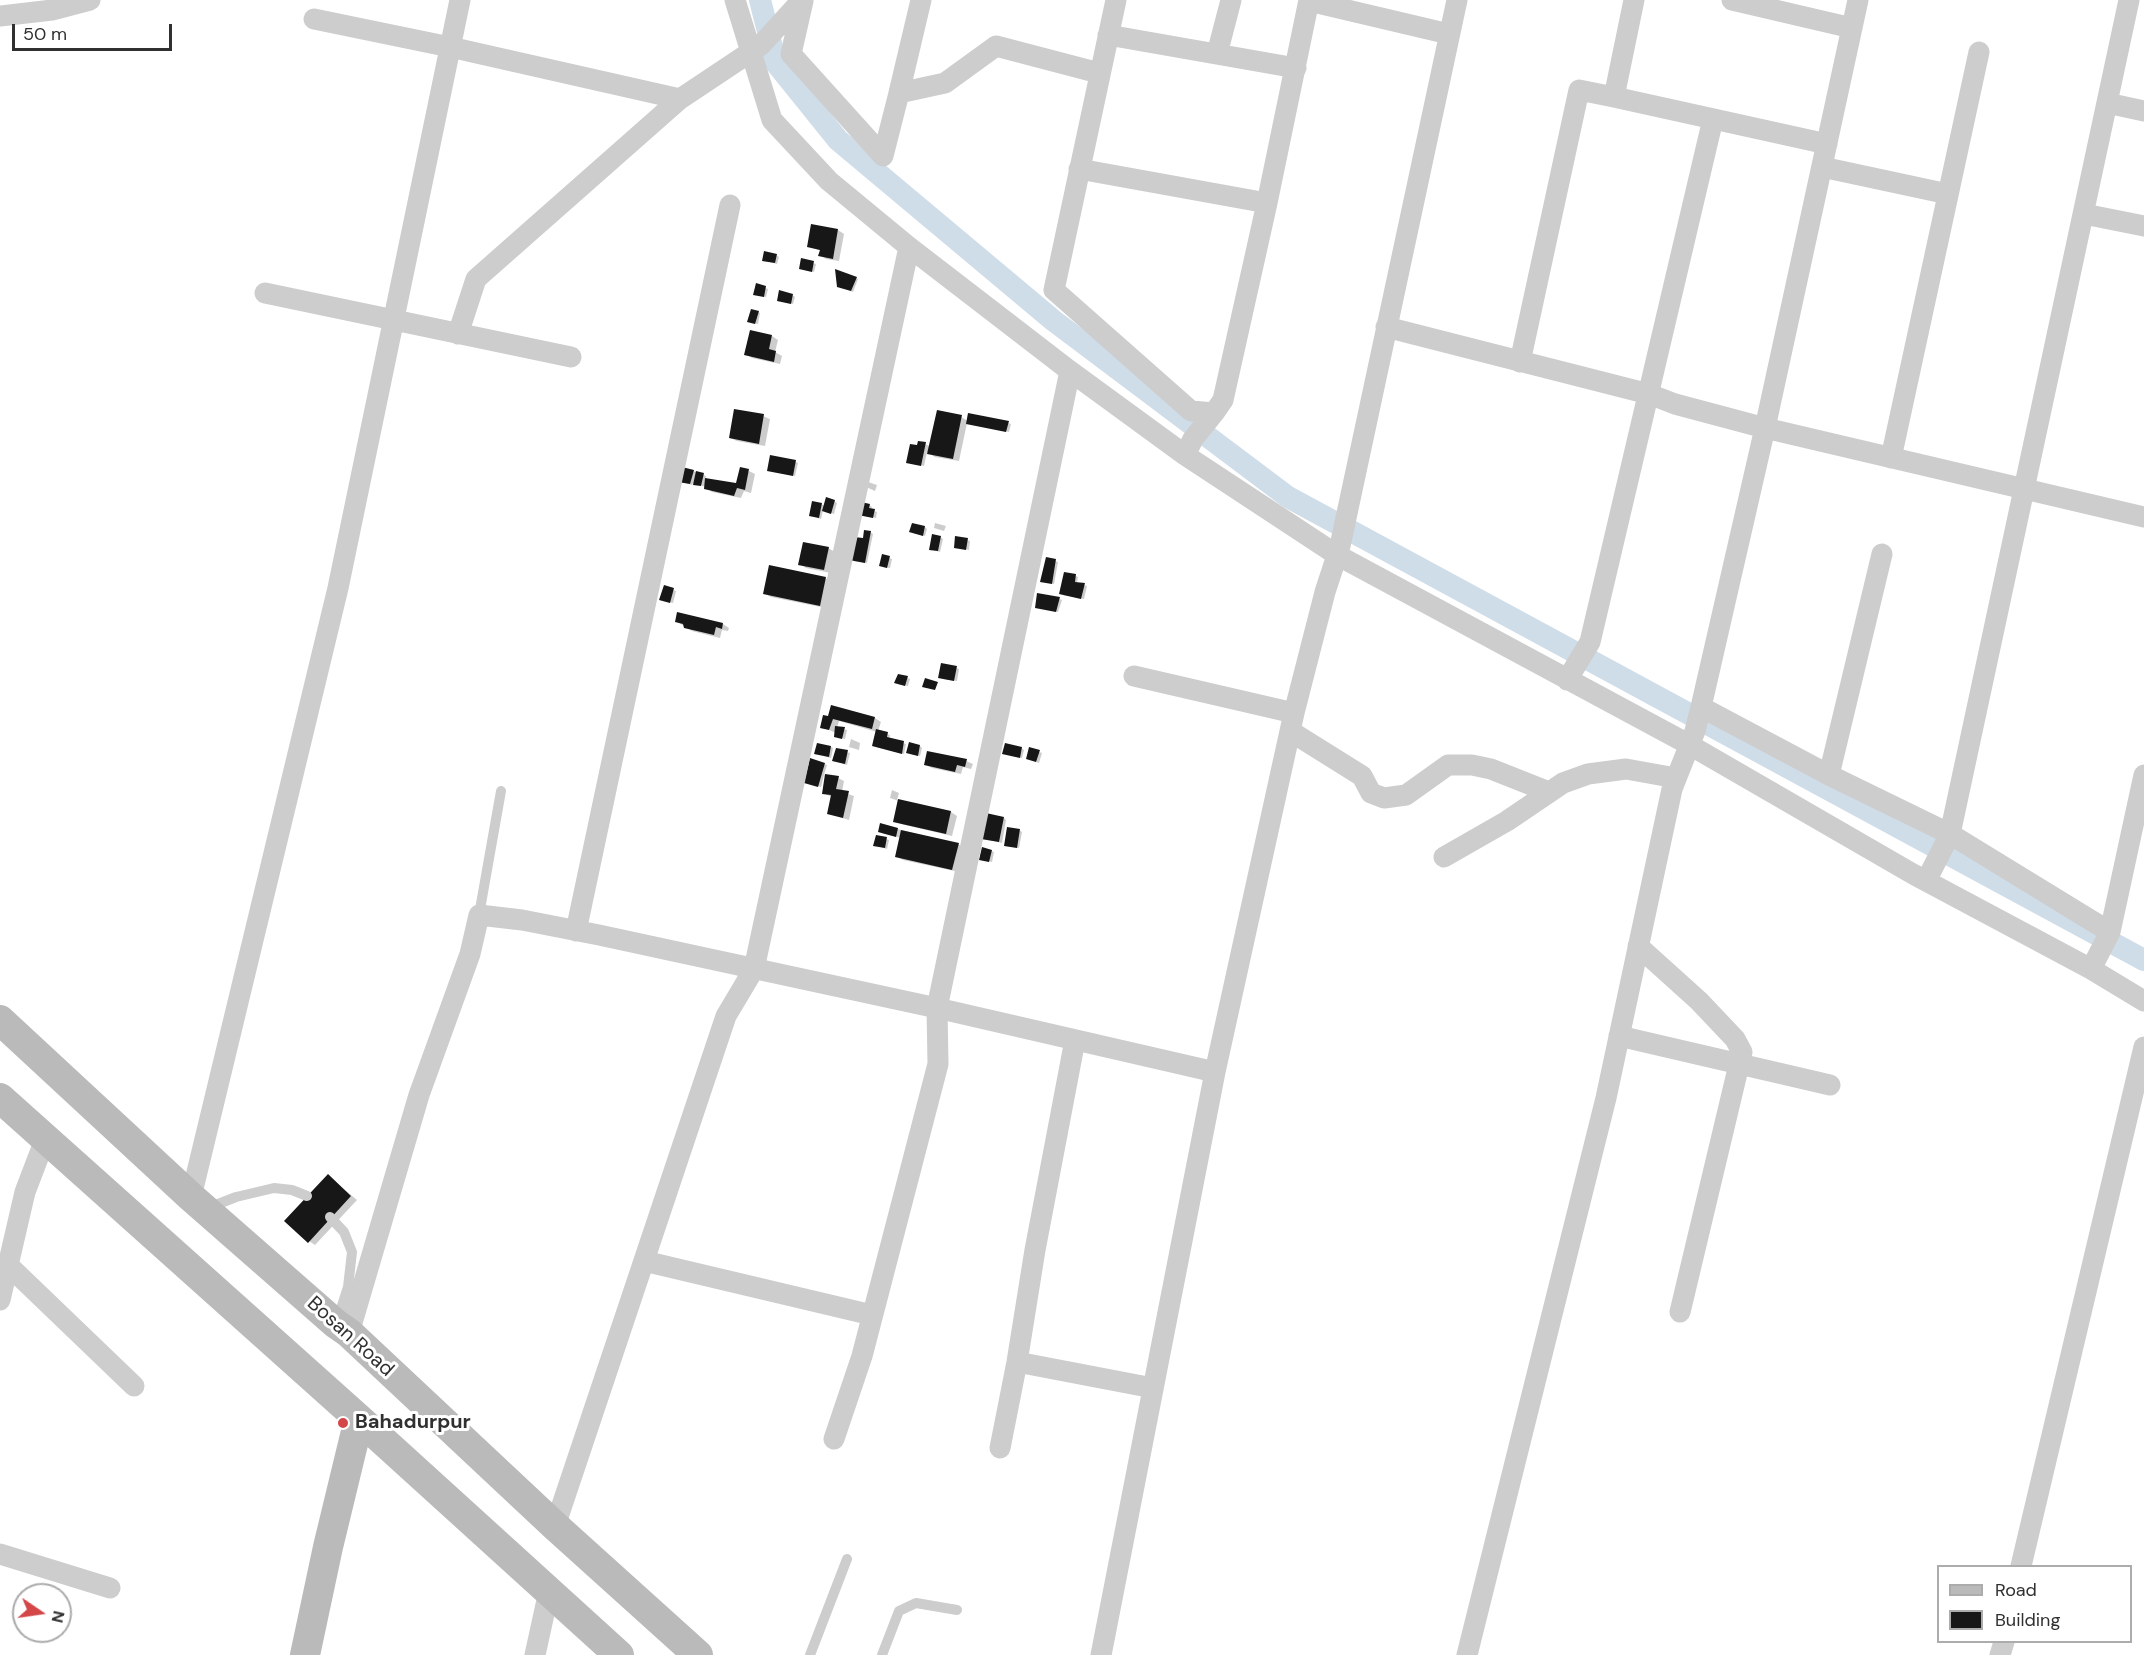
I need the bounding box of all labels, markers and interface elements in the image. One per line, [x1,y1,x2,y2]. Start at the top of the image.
scale bar [15,12,176,50]
text: 50 m [23,22,67,46]
street label: Bosan Road [302,1292,398,1382]
place label: Bahadurpur [355,1411,471,1435]
marker: Bahadurpur [336,1416,350,1430]
legend [1937,1565,2132,1643]
text: Road [1995,1578,2037,1602]
north arrow [12,1583,72,1643]
text: Building [1995,1608,2060,1632]
text: N [47,1609,70,1625]

